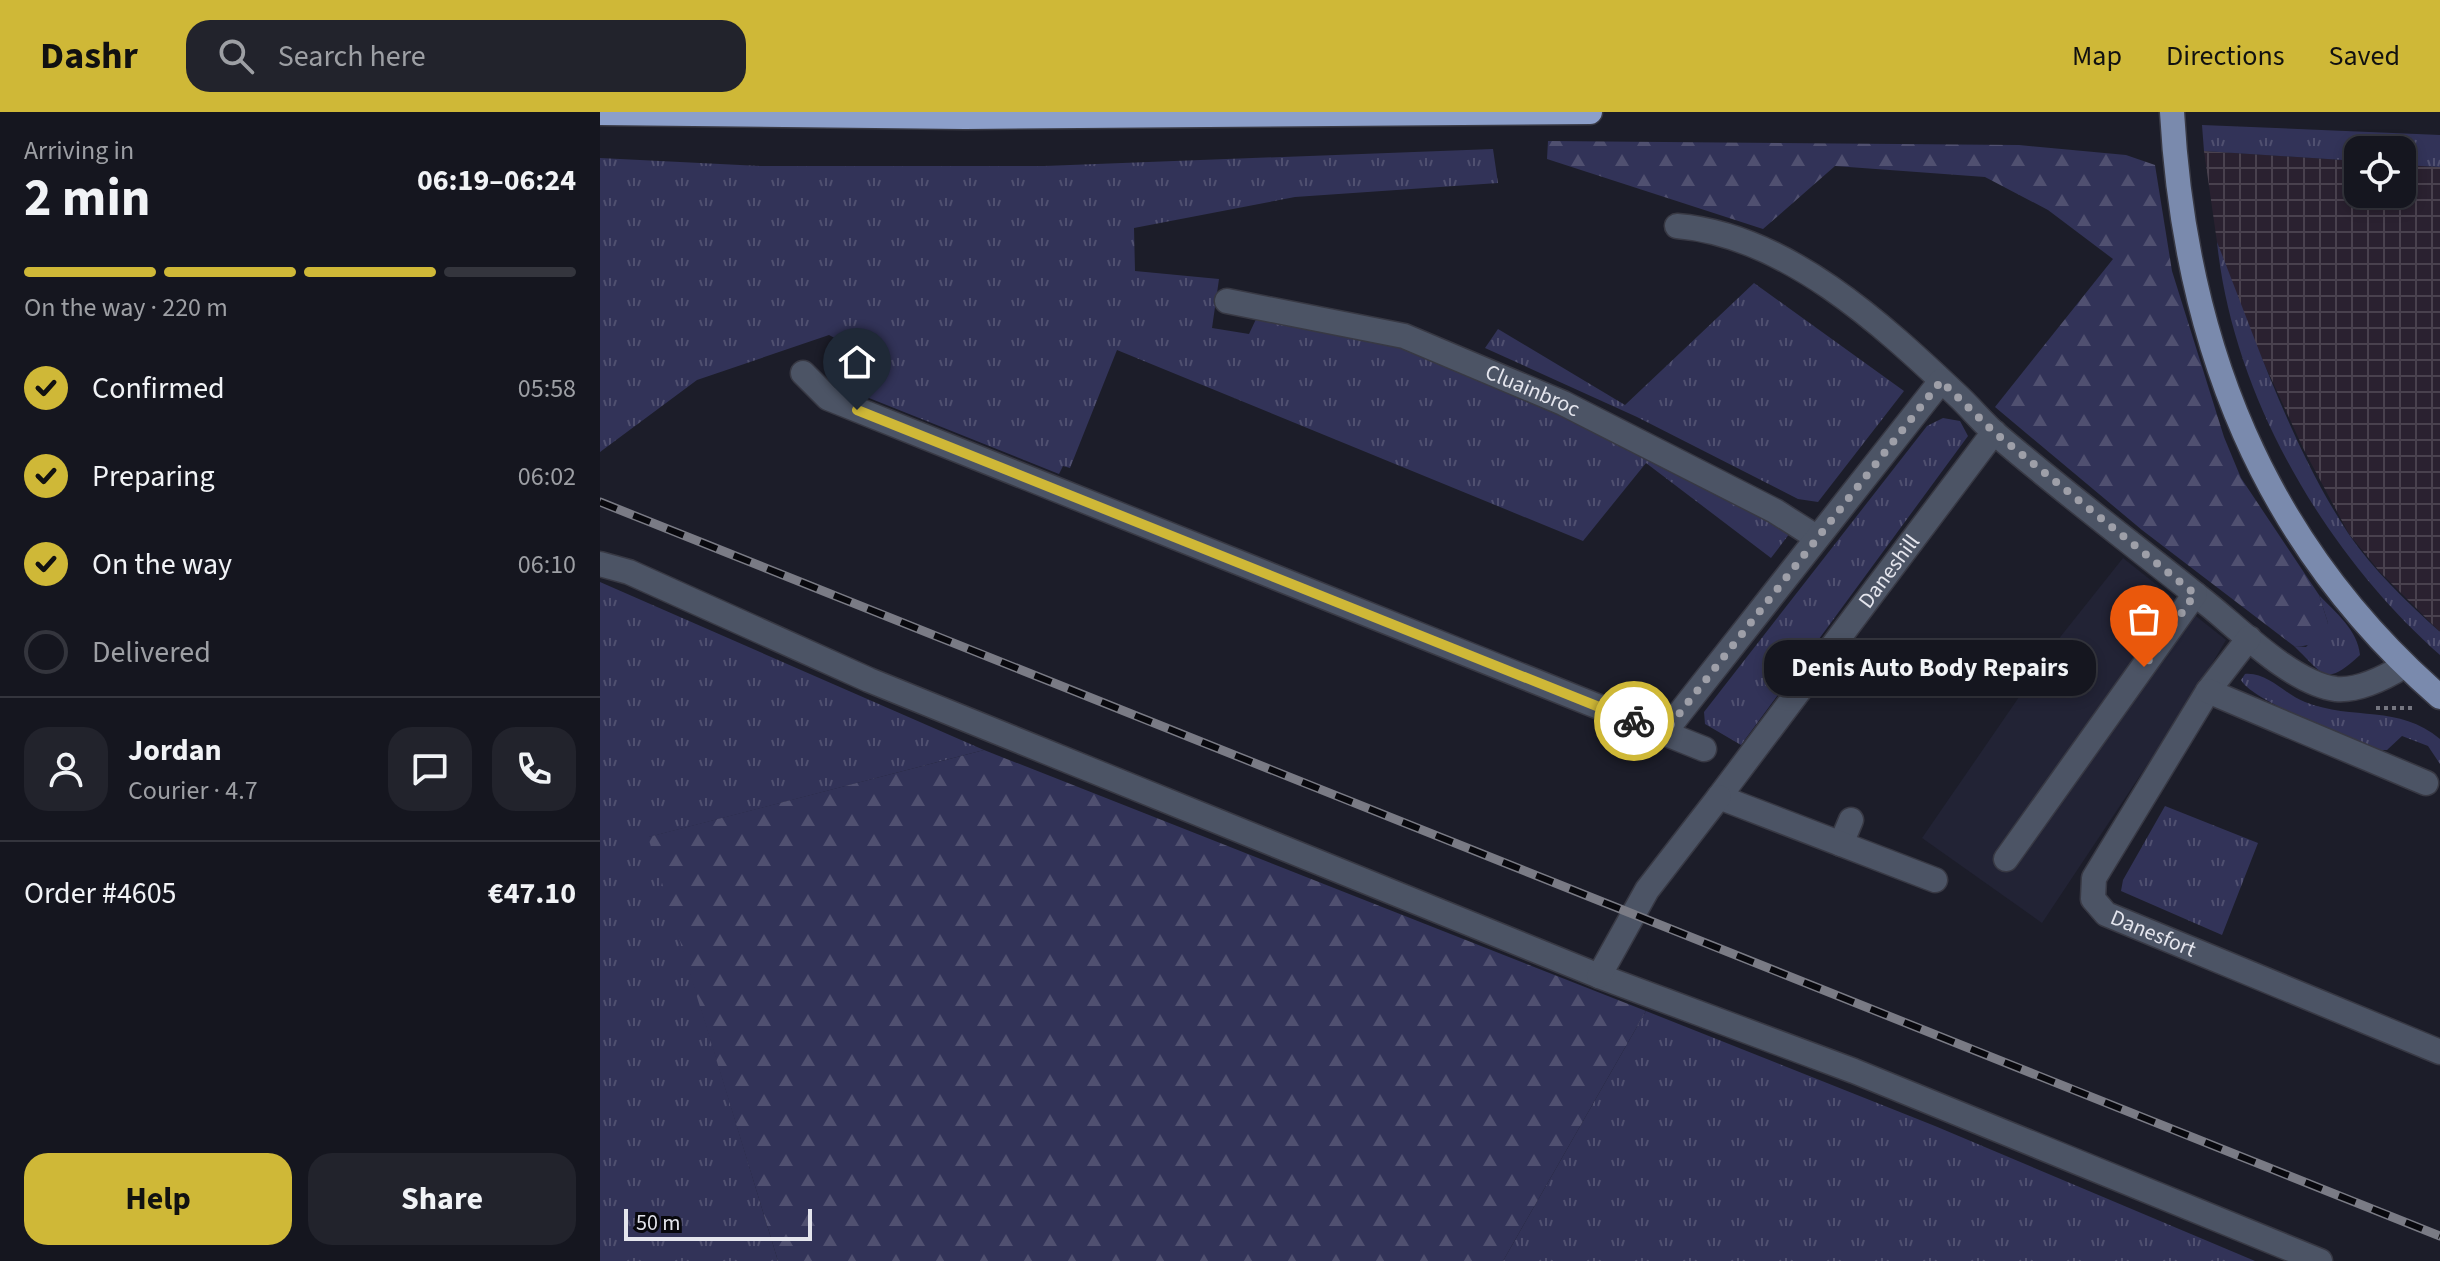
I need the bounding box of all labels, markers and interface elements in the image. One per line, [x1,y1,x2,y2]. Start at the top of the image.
search box [186,20,746,92]
text: Dashr [40,29,138,83]
icon: search [214,34,258,78]
text: Search here [278,35,426,78]
text: Map [2072,36,2122,76]
text: Directions [2166,36,2285,76]
text: Saved [2329,36,2400,76]
text: Arriving in [24,132,134,169]
map controls [2344,136,2416,208]
button: locate [2344,136,2416,208]
text: 06:19–06:24 [417,159,576,202]
text: 2 min [24,162,151,236]
text: On the way · 220 m [24,289,228,326]
pin [823,328,891,410]
icon: home [835,340,879,384]
street label: Cluainbroc [1480,356,1586,425]
icon: check [24,366,68,410]
text: Confirmed [92,367,225,410]
text: 05:58 [518,370,576,407]
icon: check [24,454,68,498]
text: Preparing [92,455,215,498]
text: 06:02 [518,458,576,495]
street label: Daneshill [1851,528,1928,615]
icon: check [24,542,68,586]
text: On the way [92,543,232,586]
text: 06:10 [518,546,576,583]
pin [2110,585,2178,667]
icon: bag [2122,597,2166,641]
text: Delivered [92,631,211,674]
callout: Denis Auto Body Repairs [1764,639,2096,695]
text: Denis Auto Body Repairs [1791,649,2069,686]
courier [1594,681,1674,761]
icon: bike [1612,699,1656,743]
button: person [24,727,108,811]
button: chat [388,727,472,811]
button: phone [492,727,576,811]
text: Jordan [128,729,222,772]
text: Courier · 4.7 [128,772,258,809]
text: Order #4605 [24,872,177,915]
text: €47.10 [488,872,576,915]
street label: Danesfort [2106,902,2201,966]
button: Help [24,1153,292,1245]
button: Share [308,1153,576,1245]
scale bar [624,1205,812,1241]
text: 50 m [636,1207,681,1239]

